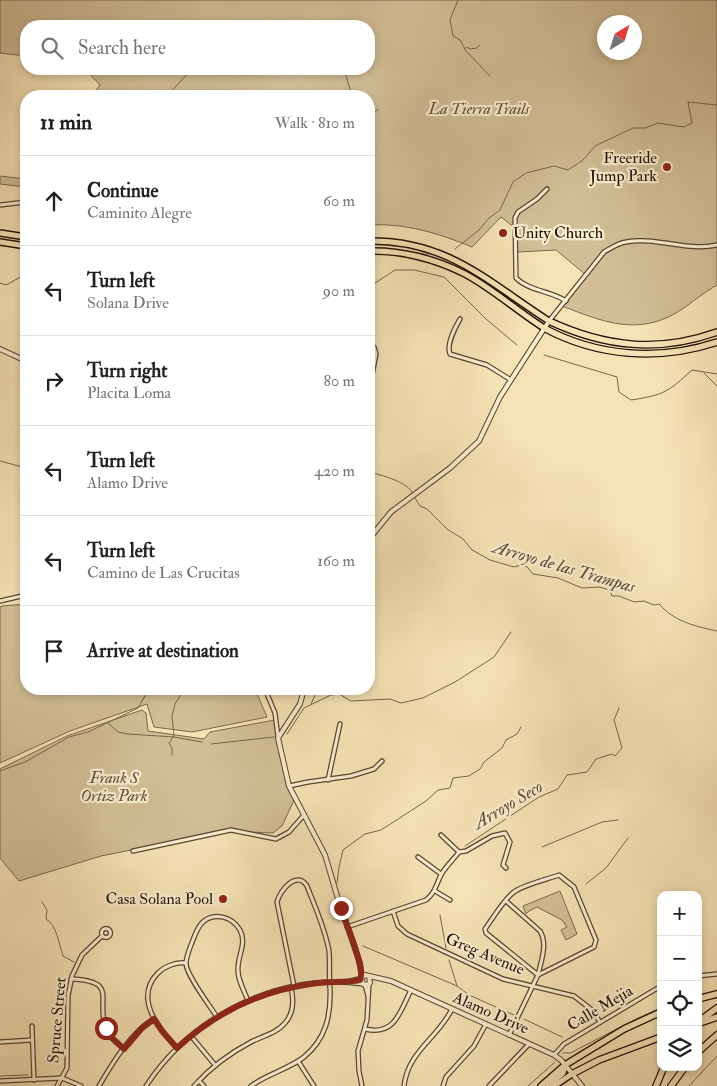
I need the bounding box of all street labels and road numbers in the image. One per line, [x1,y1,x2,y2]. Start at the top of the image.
street label: Greg Avenue [443,928,528,980]
street label: Spruce Street [43,976,72,1064]
street label: Calle Mejia [564,980,637,1035]
street label: Alamo Drive [449,987,532,1039]

